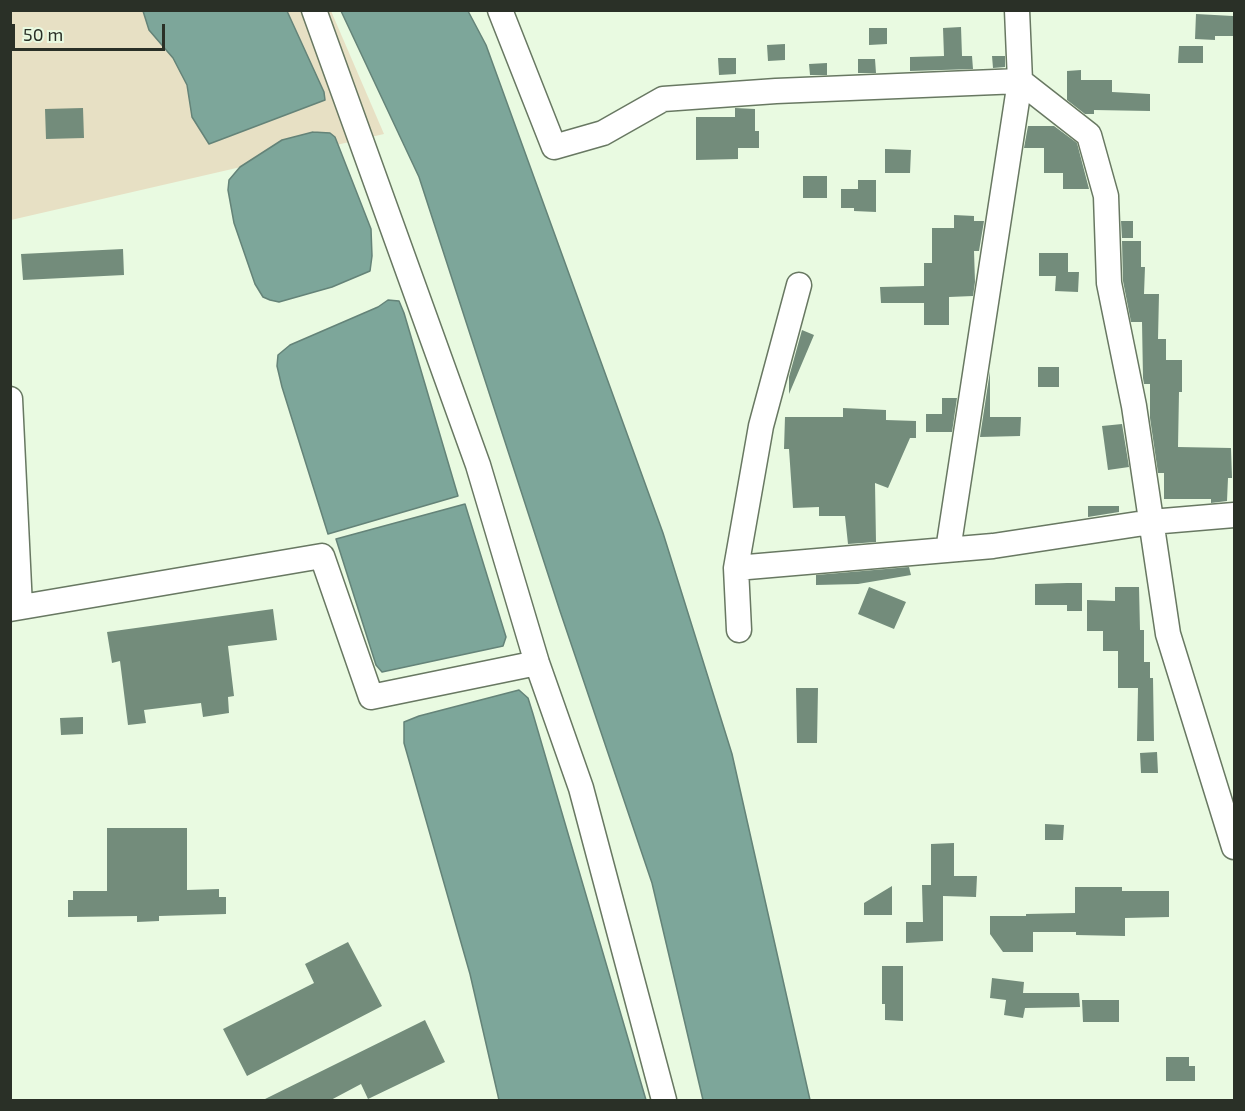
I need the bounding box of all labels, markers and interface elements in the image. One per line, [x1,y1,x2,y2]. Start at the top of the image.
scale bar [15,12,168,50]
text: 50 m [23,23,63,45]

